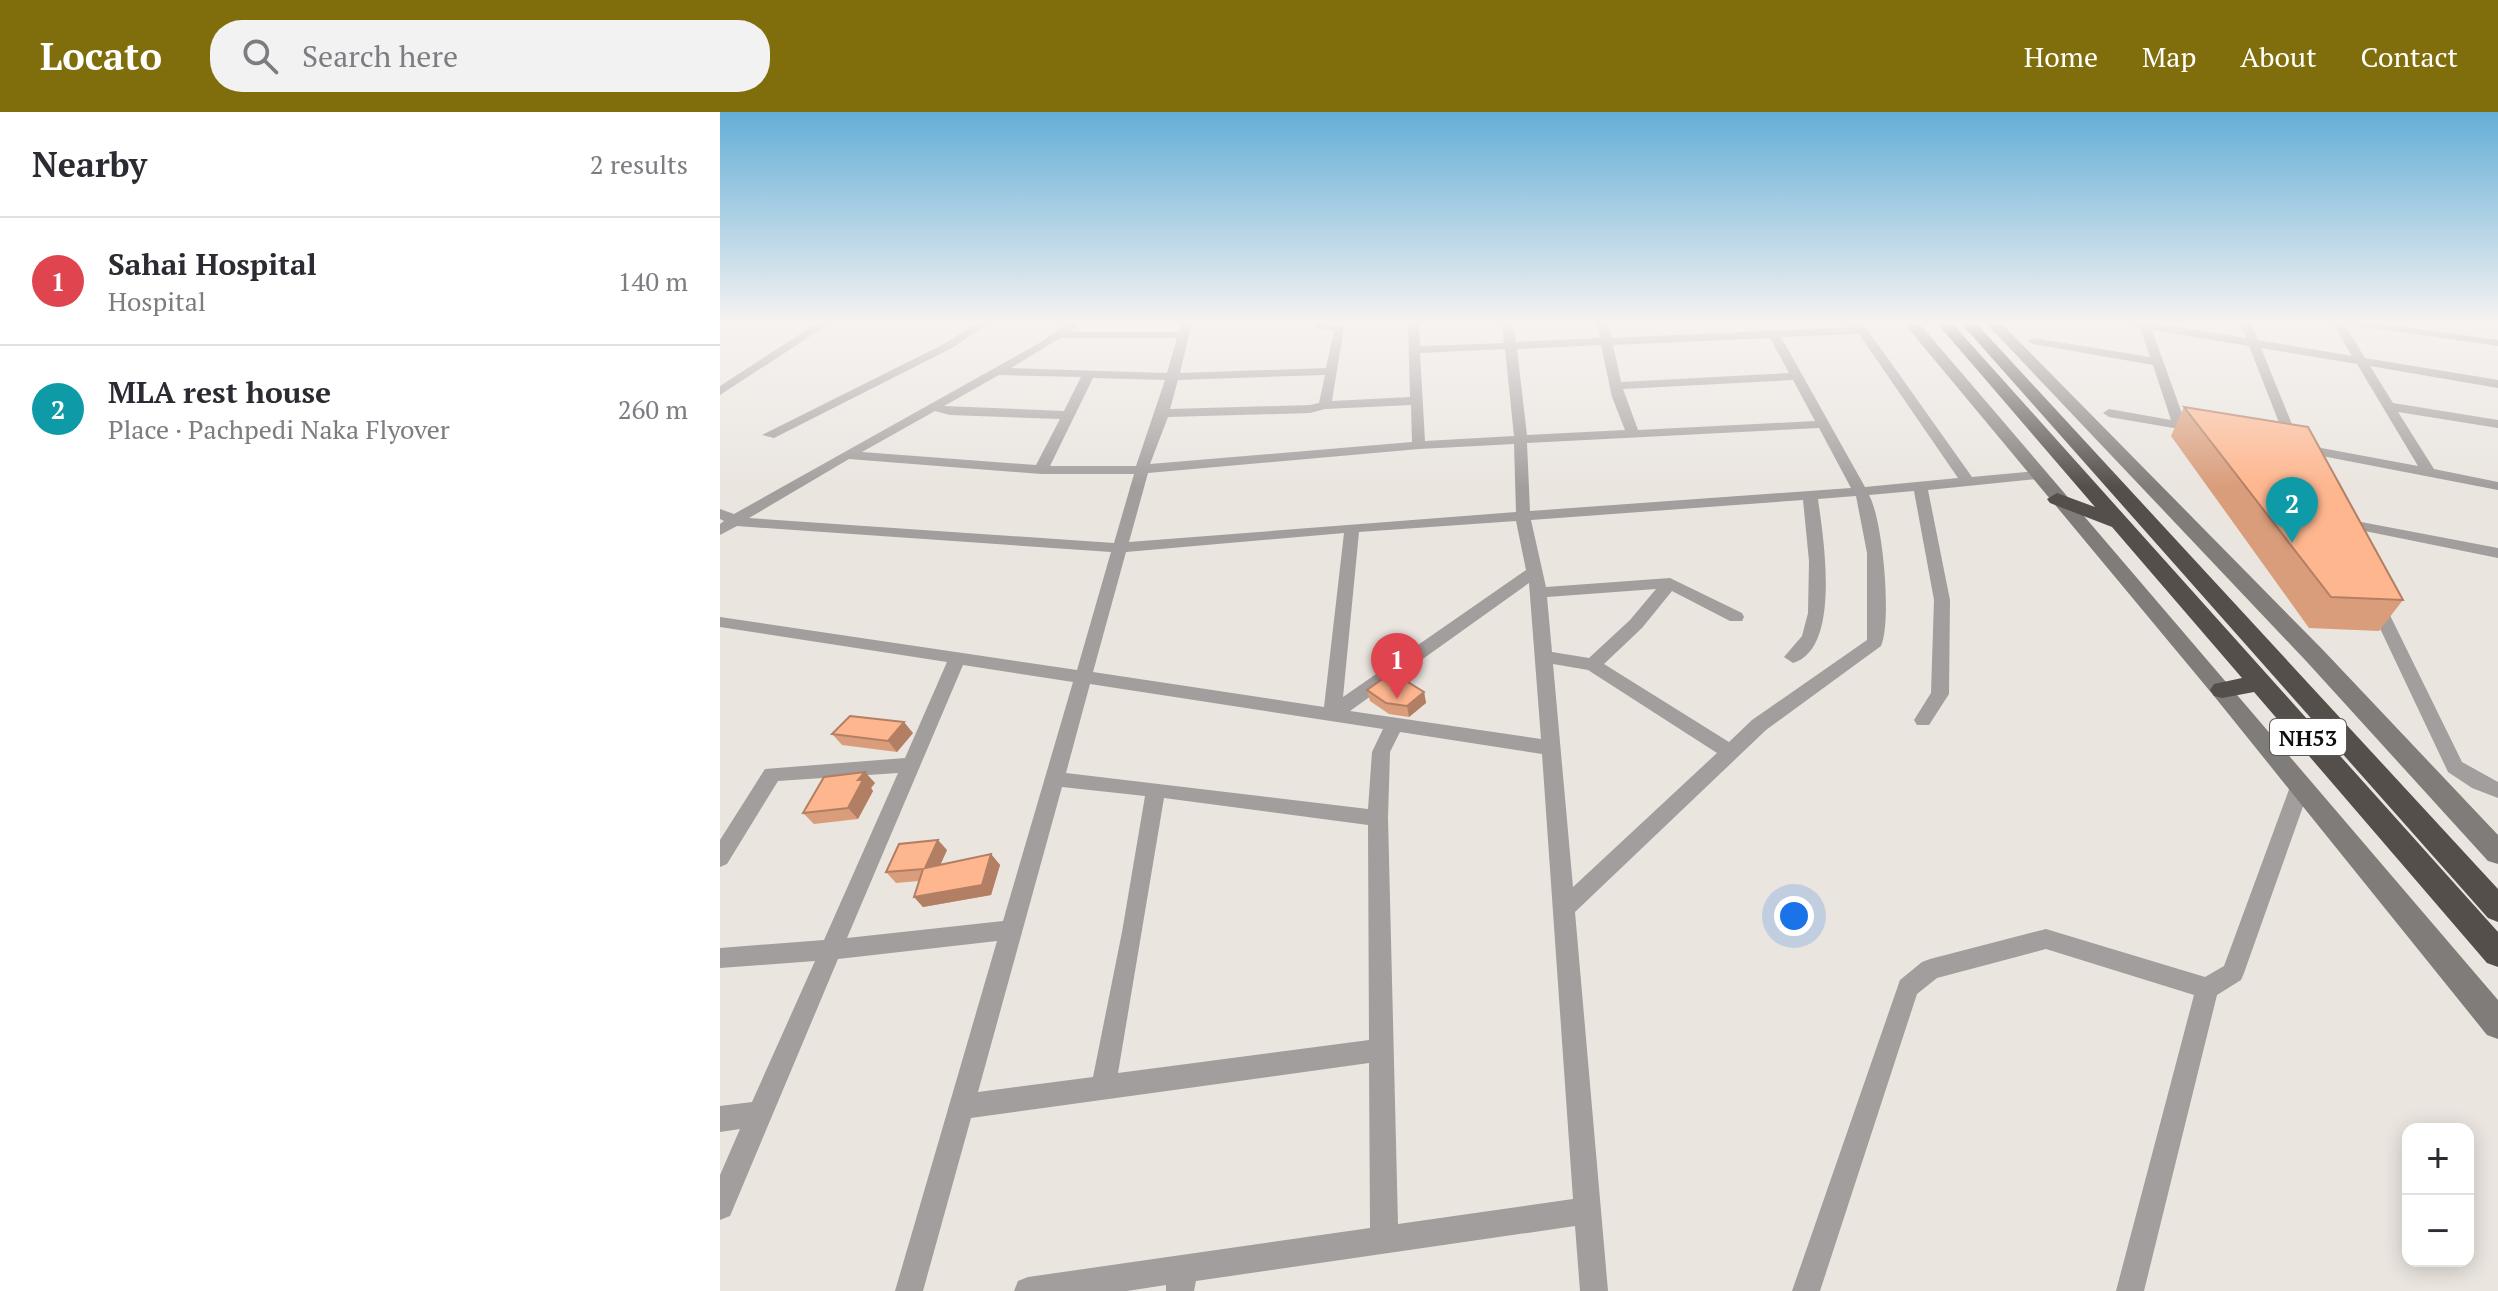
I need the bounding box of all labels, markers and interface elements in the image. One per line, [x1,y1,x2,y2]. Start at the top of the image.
search box [210,20,770,92]
text: Locato [40,31,162,81]
icon: search [238,34,282,78]
text: Search here [302,36,458,76]
text: Home [2024,38,2098,75]
text: Map [2142,38,2196,75]
text: About [2240,38,2317,75]
text: Contact [2361,38,2458,75]
text: Nearby [32,142,147,187]
text: 2 results [590,147,688,181]
text: Sahai Hospital [108,244,317,284]
text: 1 [51,264,65,298]
text: 140 m [618,264,688,298]
text: Hospital [108,284,206,318]
text: MLA rest house [108,372,331,412]
text: 2 [51,392,65,426]
text: 260 m [618,392,688,426]
text: Place · Pachpedi Naka Flyover [108,412,450,446]
pin: 2 [2266,477,2318,543]
pin: 1 [1371,633,1423,699]
road number: NH53 [2270,719,2346,755]
your location [1774,896,1814,936]
map controls [2402,1123,2474,1267]
button: + [2402,1123,2474,1195]
button: − [2402,1195,2474,1267]

